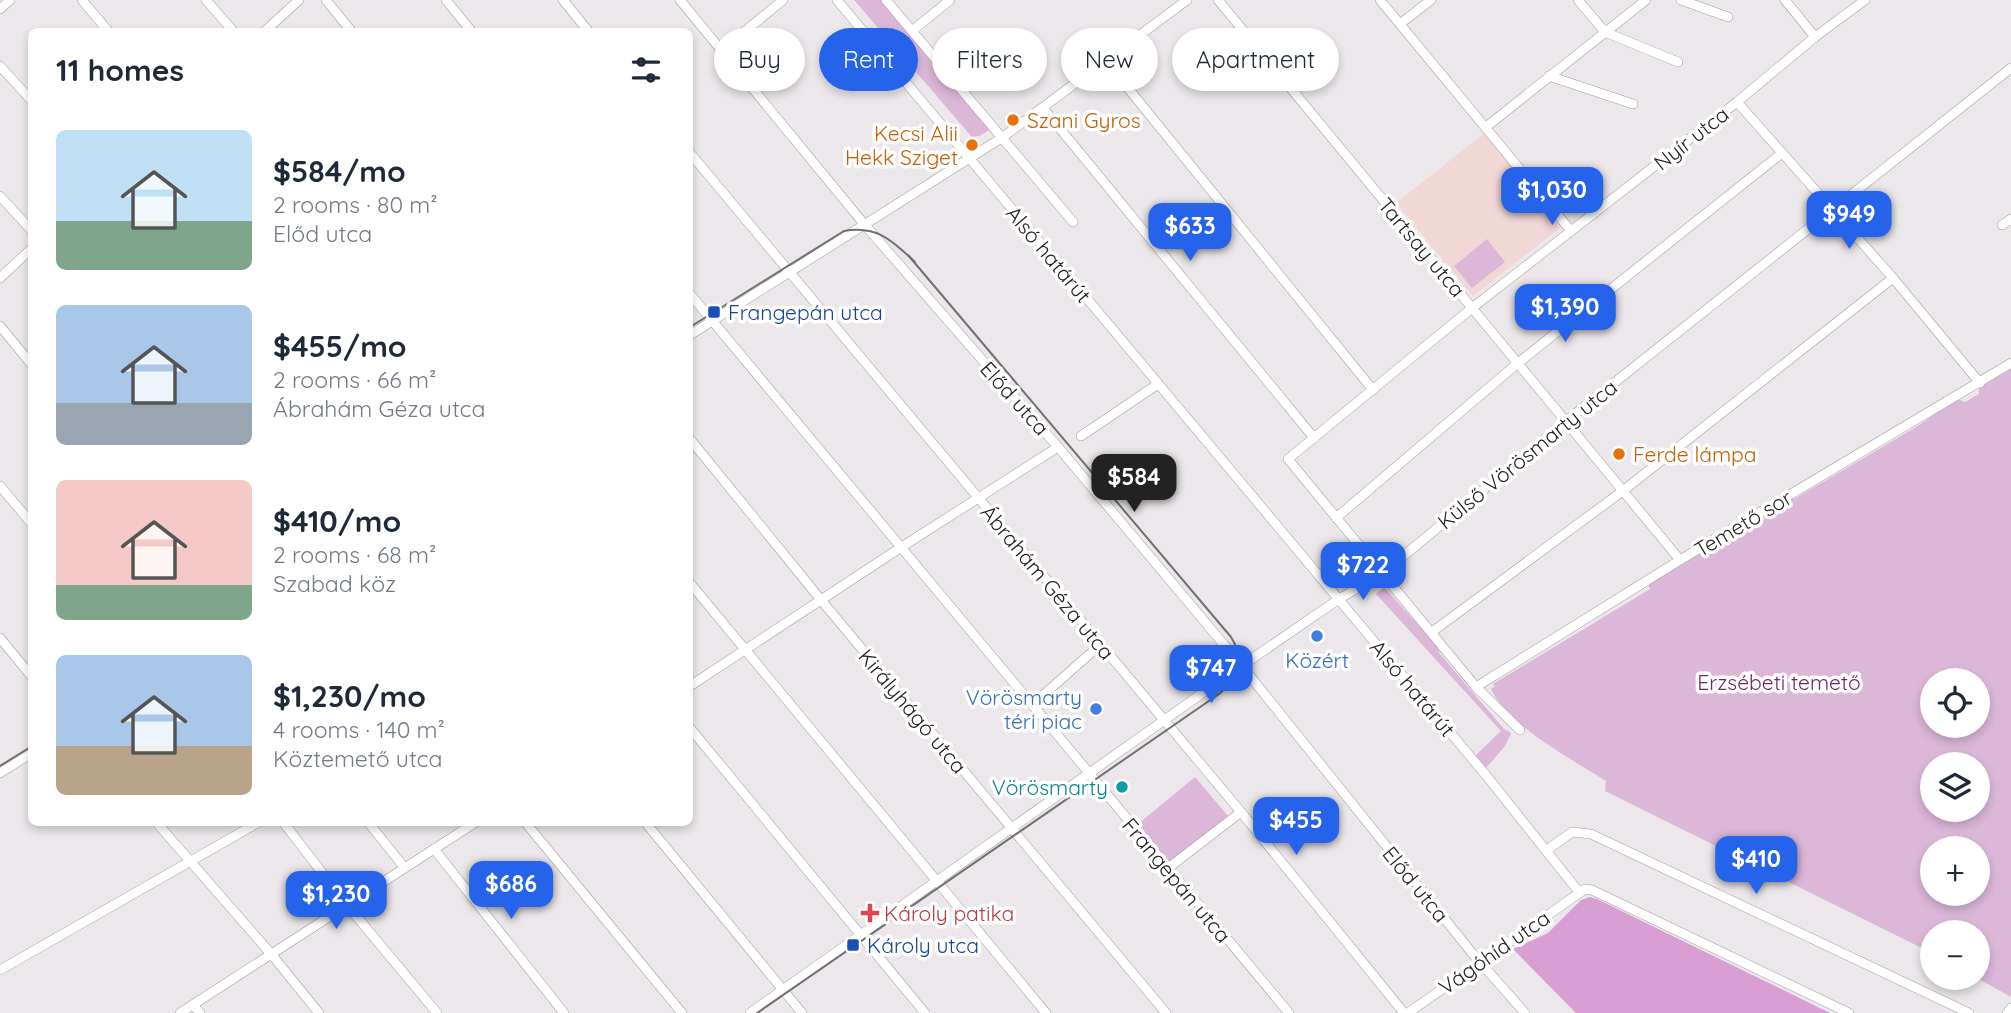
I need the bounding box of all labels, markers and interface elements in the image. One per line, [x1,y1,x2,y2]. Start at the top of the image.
chip: Buy [714,28,805,91]
chip: Rent [819,28,918,91]
chip: Filters [932,28,1047,91]
chip: New [1061,28,1158,91]
chip: Apartment [1172,28,1339,91]
text: 11 homes [56,51,184,89]
icon: filters [627,51,665,89]
street label: Nyír utca [1648,101,1734,175]
place label: Szani Gyros [1027,107,1141,133]
marker: Szani Gyros [1005,112,1021,128]
place label: Kecsi Alii Hekk Sziget [845,120,958,170]
marker: Kecsi Alii Hekk Sziget [964,137,980,153]
text: $584/mo [273,152,406,190]
icon: home [112,158,196,242]
pin: $1,030 [1495,168,1609,227]
text: $1,030 [1517,175,1587,204]
text: 2 rooms · 80 m² [273,190,438,219]
pin: $949 [1808,191,1890,251]
street label: Tartsay utca [1373,192,1471,302]
text: $949 [1823,199,1875,228]
street label: Alsó határút [1001,200,1097,308]
pin: $633 [1149,204,1231,263]
text: $633 [1164,211,1216,240]
text: Előd utca [273,219,372,248]
pin: $1,390 [1508,284,1622,344]
text: $1,390 [1531,292,1599,321]
place label: Frangepán utca [728,299,883,325]
marker: Frangepán utca [706,304,722,320]
text: $455/mo [273,327,407,365]
icon: home [112,333,196,417]
street label: Előd utca [975,356,1055,440]
text: 2 rooms · 66 m² [273,365,436,394]
street label: Külső Vörösmarty utca [1432,374,1622,534]
text: Ábrahám Géza utca [273,394,485,423]
place label: Ferde lámpa [1633,441,1757,467]
marker: Ferde lámpa [1611,446,1627,462]
pin: $584 [1093,454,1175,514]
text: $584 [1107,462,1161,491]
street label: Temető sor [1690,484,1796,562]
street label: Ábrahám Géza utca [976,499,1120,665]
text: $410/mo [273,502,401,540]
icon: home [112,508,196,592]
text: 2 rooms · 68 m² [273,540,436,569]
pin: $722 [1322,542,1404,602]
text: $722 [1337,550,1389,579]
text: Szabad köz [273,569,396,598]
marker: Közért [1309,628,1325,644]
street label: Alsó határút [1365,634,1461,742]
street label: Királyhágó utca [853,643,973,779]
pin: $747 [1170,646,1252,705]
place label: Közért [1285,647,1349,673]
text: $747 [1186,653,1236,682]
map controls [1920,668,1990,990]
button: locate [1920,668,1990,738]
park label: Erzsébeti temető [1697,669,1861,695]
text: $1,230/mo [273,677,426,715]
icon: home [112,683,196,767]
place label: Vörösmarty téri piac [966,684,1082,734]
marker: Vörösmarty téri piac [1088,701,1104,717]
text: 4 rooms · 140 m² [273,715,445,744]
text: Köztemető utca [273,744,442,773]
button: layers [1920,752,1990,822]
place label: Vörösmarty [992,774,1108,800]
marker: Vörösmarty [1114,779,1130,795]
pin: $455 [1255,798,1337,857]
text: $455 [1269,805,1323,834]
street label: Frangepán utca [1117,812,1237,948]
pin: $410 [1715,836,1797,896]
button: + [1920,836,1990,906]
street label: Előd utca [1377,841,1455,927]
text: $410 [1731,844,1781,873]
pin: $686 [470,862,552,921]
text: $686 [485,869,537,898]
pin: $1,230 [279,872,393,931]
text: $1,230 [302,879,370,908]
place label: Károly patika [884,900,1014,926]
street label: Vágóhíd utca [1433,904,1555,1000]
marker: Károly patika [862,905,878,921]
button: − [1920,920,1990,990]
place label: Károly utca [867,932,979,958]
marker: Károly utca [845,937,861,953]

